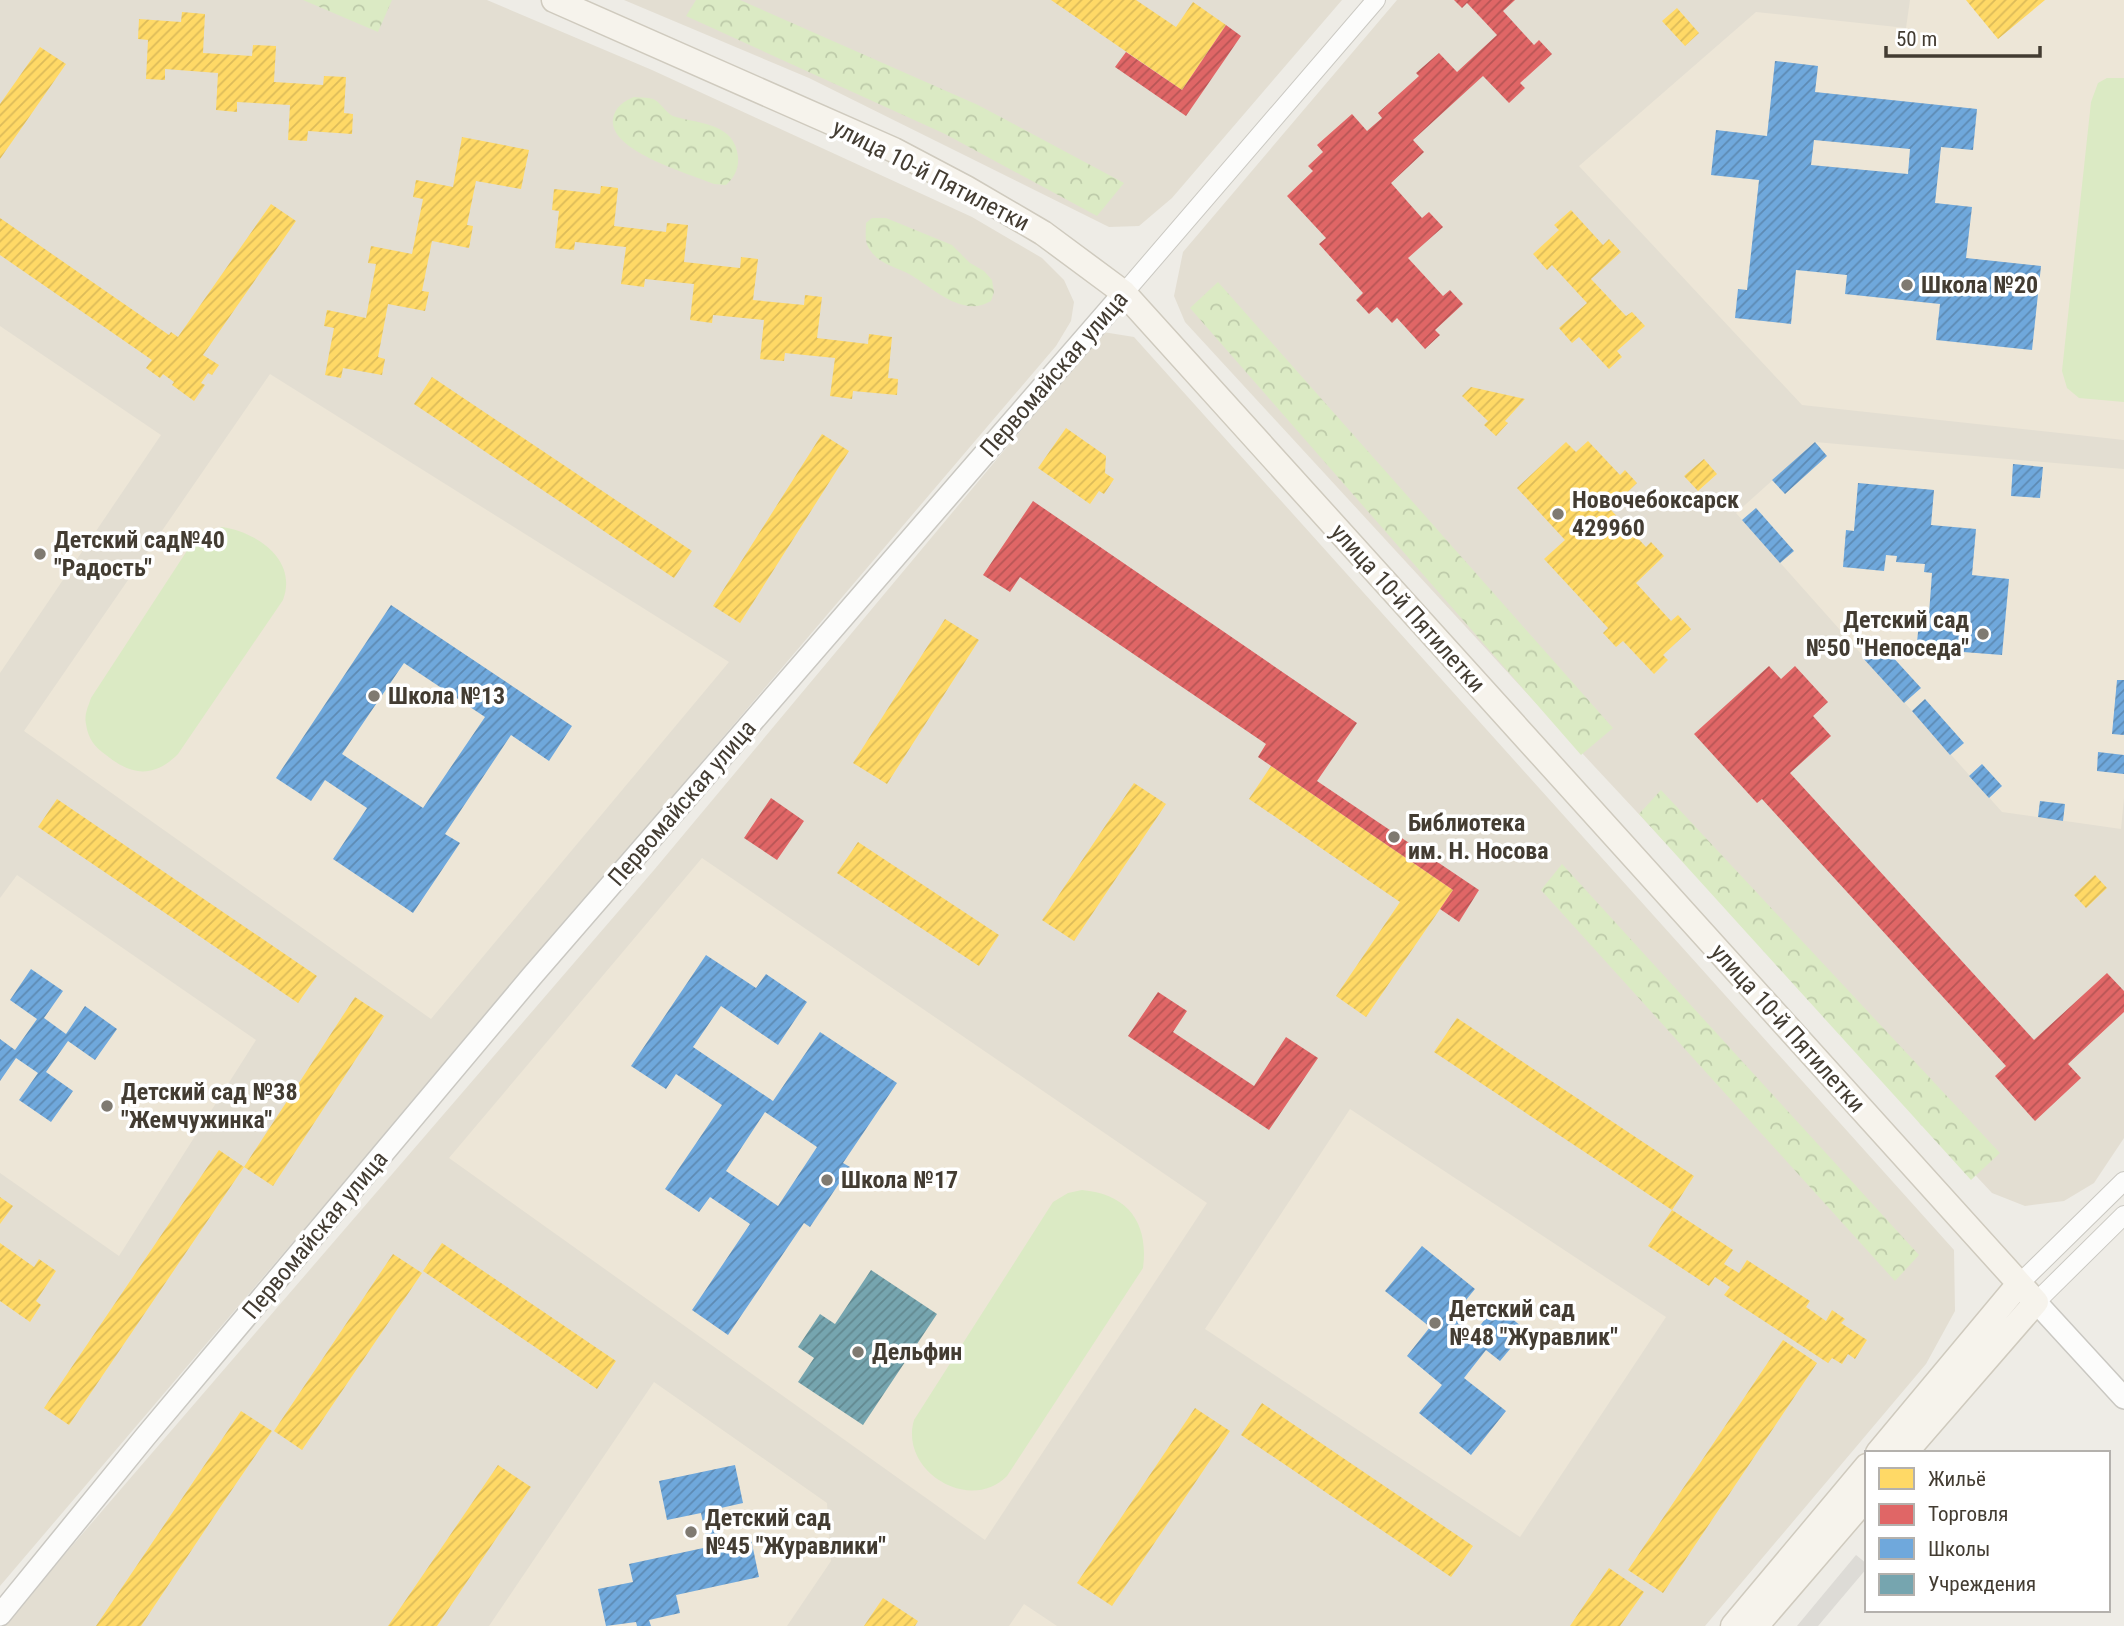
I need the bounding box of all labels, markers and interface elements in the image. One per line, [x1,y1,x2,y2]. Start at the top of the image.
scale bar [1886,14,2040,58]
text: 50 m [1896,27,1937,51]
street label: улица 10-й Пятилетки [828,113,1034,237]
place label: Школа №20 [1921,271,2038,299]
marker: Школа №20 [1899,277,1915,293]
street label: Первомайская улица [974,285,1134,463]
place label: Новочебоксарск 429960 [1572,486,1739,542]
marker: Новочебоксарск 429960 [1550,506,1566,522]
street label: улица 10-й Пятилетки [1325,518,1491,698]
place label: Детский сад№40 "Радость" [54,526,225,582]
marker: Детский сад№40 "Радость" [32,546,48,562]
place label: Детский сад №50 "Непоседа" [1806,606,1969,662]
marker: Детский сад №50 "Непоседа" [1975,626,1991,642]
place label: Школа №13 [388,682,505,710]
marker: Школа №13 [366,688,382,704]
street label: Первомайская улица [602,714,762,892]
place label: Библиотека им. Н. Носова [1408,809,1549,865]
marker: Библиотека им. Н. Носова [1386,829,1402,845]
street label: улица 10-й Пятилетки [1705,938,1871,1118]
place label: Детский сад №38 "Жемчужинка" [121,1078,298,1134]
marker: Детский сад №38 "Жемчужинка" [99,1098,115,1114]
street label: Первомайская улица [237,1145,393,1325]
place label: Школа №17 [841,1166,958,1194]
marker: Школа №17 [819,1172,835,1188]
place label: Детский сад №48 "Журавлик" [1449,1295,1618,1351]
marker: Детский сад №48 "Журавлик" [1427,1315,1443,1331]
place label: Дельфин [872,1338,962,1366]
marker: Дельфин [850,1344,866,1360]
legend [1865,1451,2110,1612]
text: Жильё [1928,1467,1986,1491]
text: Торговля [1928,1502,2008,1526]
place label: Детский сад №45 "Журавлики" [705,1504,886,1560]
marker: Детский сад №45 "Журавлики" [683,1524,699,1540]
text: Школы [1928,1537,1990,1561]
text: Учреждения [1928,1572,2036,1596]

